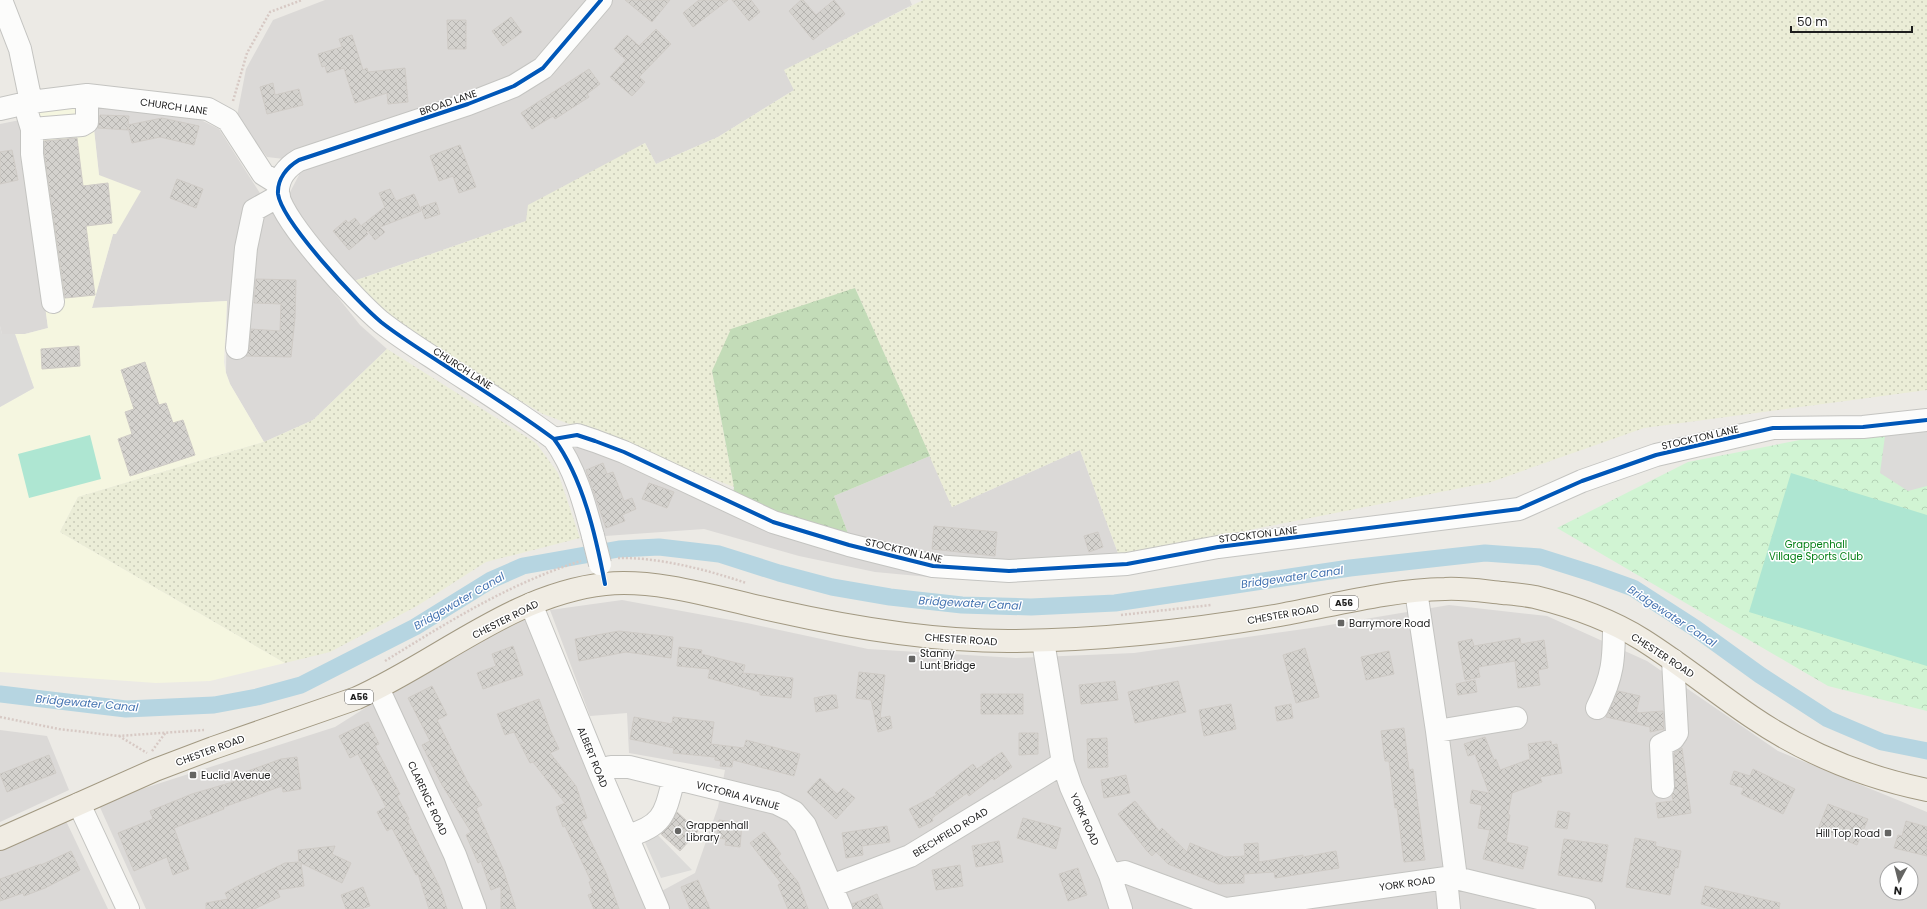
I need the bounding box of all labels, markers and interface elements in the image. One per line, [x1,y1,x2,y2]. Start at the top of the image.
scale bar [1791,8,1912,34]
text: 50 m [1797,13,1828,30]
street label: BROAD LANE [417,86,479,119]
street label: CHURCH LANE [139,94,209,119]
street label: CHURCH LANE [430,344,495,393]
street label: STOCKTON LANE [1660,421,1740,454]
street label: STOCKTON LANE [1218,522,1298,547]
street label: STOCKTON LANE [864,534,944,567]
park label: Grappenhall Village Sports Club [1769,537,1863,564]
water label: Bridgewater Canal [1240,562,1344,592]
water label: Bridgewater Canal [410,568,508,634]
water label: Bridgewater Canal [1624,581,1720,651]
water label: Bridgewater Canal [918,592,1022,614]
street label: CHESTER ROAD [469,596,541,643]
road number: A56 [1330,596,1358,610]
street label: CHESTER ROAD [1246,601,1320,628]
place label: Barrymore Road [1349,616,1430,631]
marker: Barrymore Road [1336,618,1346,628]
street label: CHESTER ROAD [924,629,998,650]
street label: CHESTER ROAD [1628,629,1697,682]
place label: Stanny Lunt Bridge [920,646,975,673]
marker: Stanny Lunt Bridge [907,654,917,664]
road number: A56 [345,690,373,704]
water label: Bridgewater Canal [35,691,139,715]
street label: ALBERT ROAD [574,725,612,790]
street label: CHESTER ROAD [173,731,247,770]
street label: CLARENCE ROAD [404,759,451,838]
place label: Euclid Avenue [201,768,271,783]
marker: Euclid Avenue [188,770,198,780]
street label: VICTORIA AVENUE [695,777,781,814]
street label: YORK ROAD [1066,790,1103,848]
street label: BEECHFIELD ROAD [910,804,991,861]
place label: Grappenhall Library [686,818,748,845]
marker: Grappenhall Library [673,826,683,836]
place label: Hill Top Road [1816,826,1880,841]
marker: Hill Top Road [1883,828,1893,838]
north arrow [1879,861,1919,901]
street label: YORK ROAD [1378,872,1436,895]
text: N [1893,882,1903,899]

